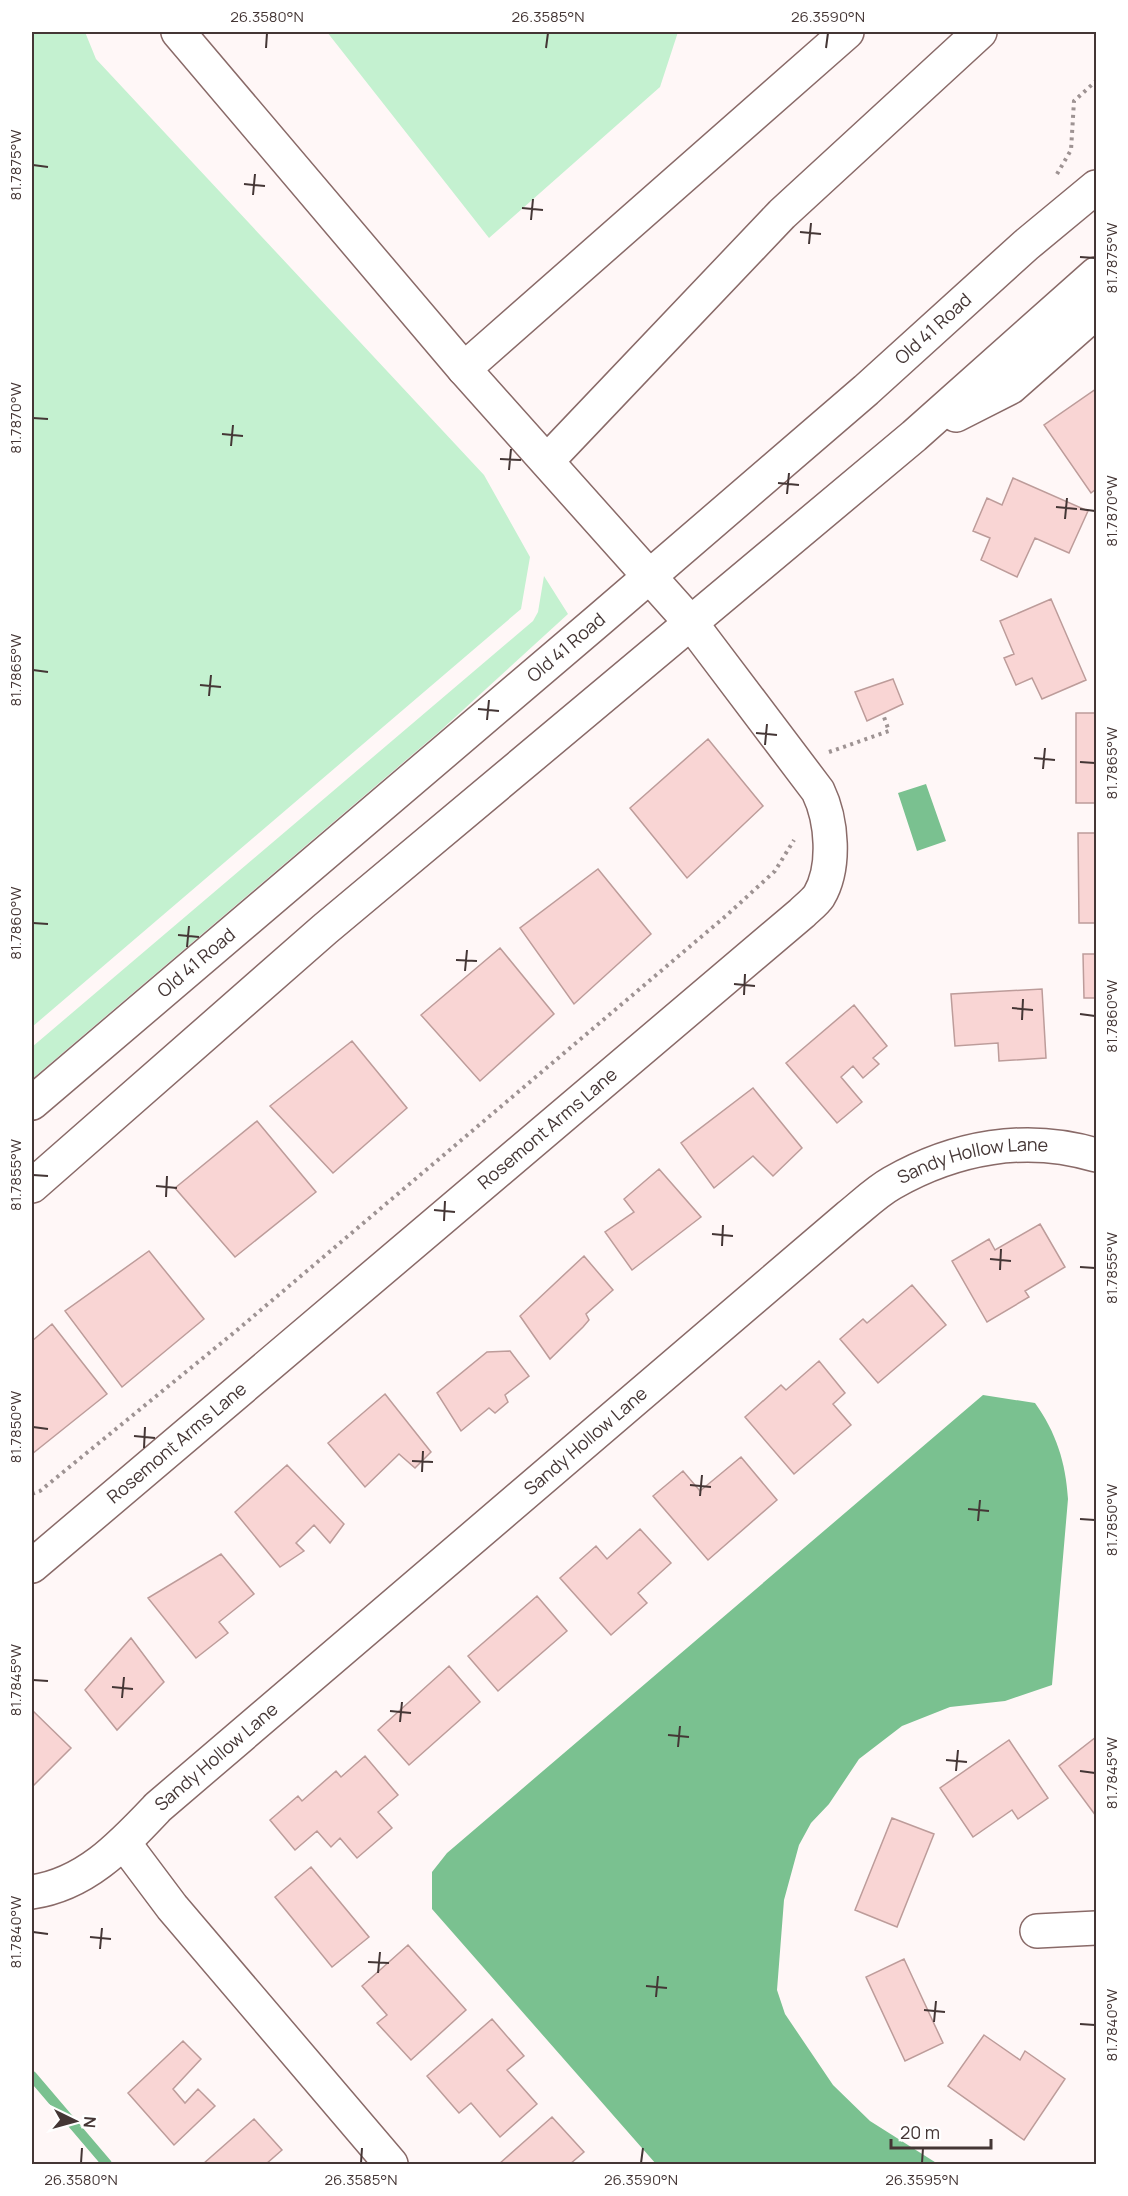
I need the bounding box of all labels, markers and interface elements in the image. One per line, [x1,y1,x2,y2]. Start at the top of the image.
text: 26.3580°N [230,6,304,27]
text: 26.3585°N [511,6,585,27]
text: 26.3590°N [791,6,865,27]
text: 81.7875°W [5,130,26,200]
text: 81.7875°W [1101,223,1122,293]
street label: Old 41 Road [889,287,976,369]
text: 81.7870°W [5,382,26,454]
text: 81.7870°W [1101,475,1122,547]
street label: Old 41 Road [522,607,610,687]
text: 81.7865°W [5,634,26,706]
text: 81.7865°W [1101,727,1122,799]
text: 81.7860°W [5,886,26,960]
street label: Old 41 Road [152,922,240,1002]
text: 81.7860°W [1101,979,1122,1053]
street label: Rosemont Arms Lane [472,1062,622,1194]
street label: Sandy Hollow Lane [893,1132,1049,1189]
text: 81.7855°W [5,1139,26,1211]
text: 81.7855°W [1101,1232,1122,1304]
street label: Rosemont Arms Lane [102,1376,251,1508]
street label: Sandy Hollow Lane [518,1381,652,1500]
text: 81.7850°W [5,1391,26,1463]
text: 81.7850°W [1101,1484,1122,1556]
text: 81.7845°W [5,1644,26,1716]
street label: Sandy Hollow Lane [149,1697,282,1816]
text: 81.7845°W [1101,1737,1122,1809]
text: 81.7840°W [5,1896,26,1968]
text: 81.7840°W [1101,1989,1122,2061]
north arrow [45,2091,105,2151]
scale bar [891,2112,992,2150]
text: N [78,2116,101,2129]
text: 20 m [900,2120,940,2144]
text: 26.3580°N [44,2169,118,2190]
text: 26.3585°N [324,2169,398,2190]
text: 26.3590°N [604,2169,678,2190]
text: 26.3595°N [885,2169,959,2190]

